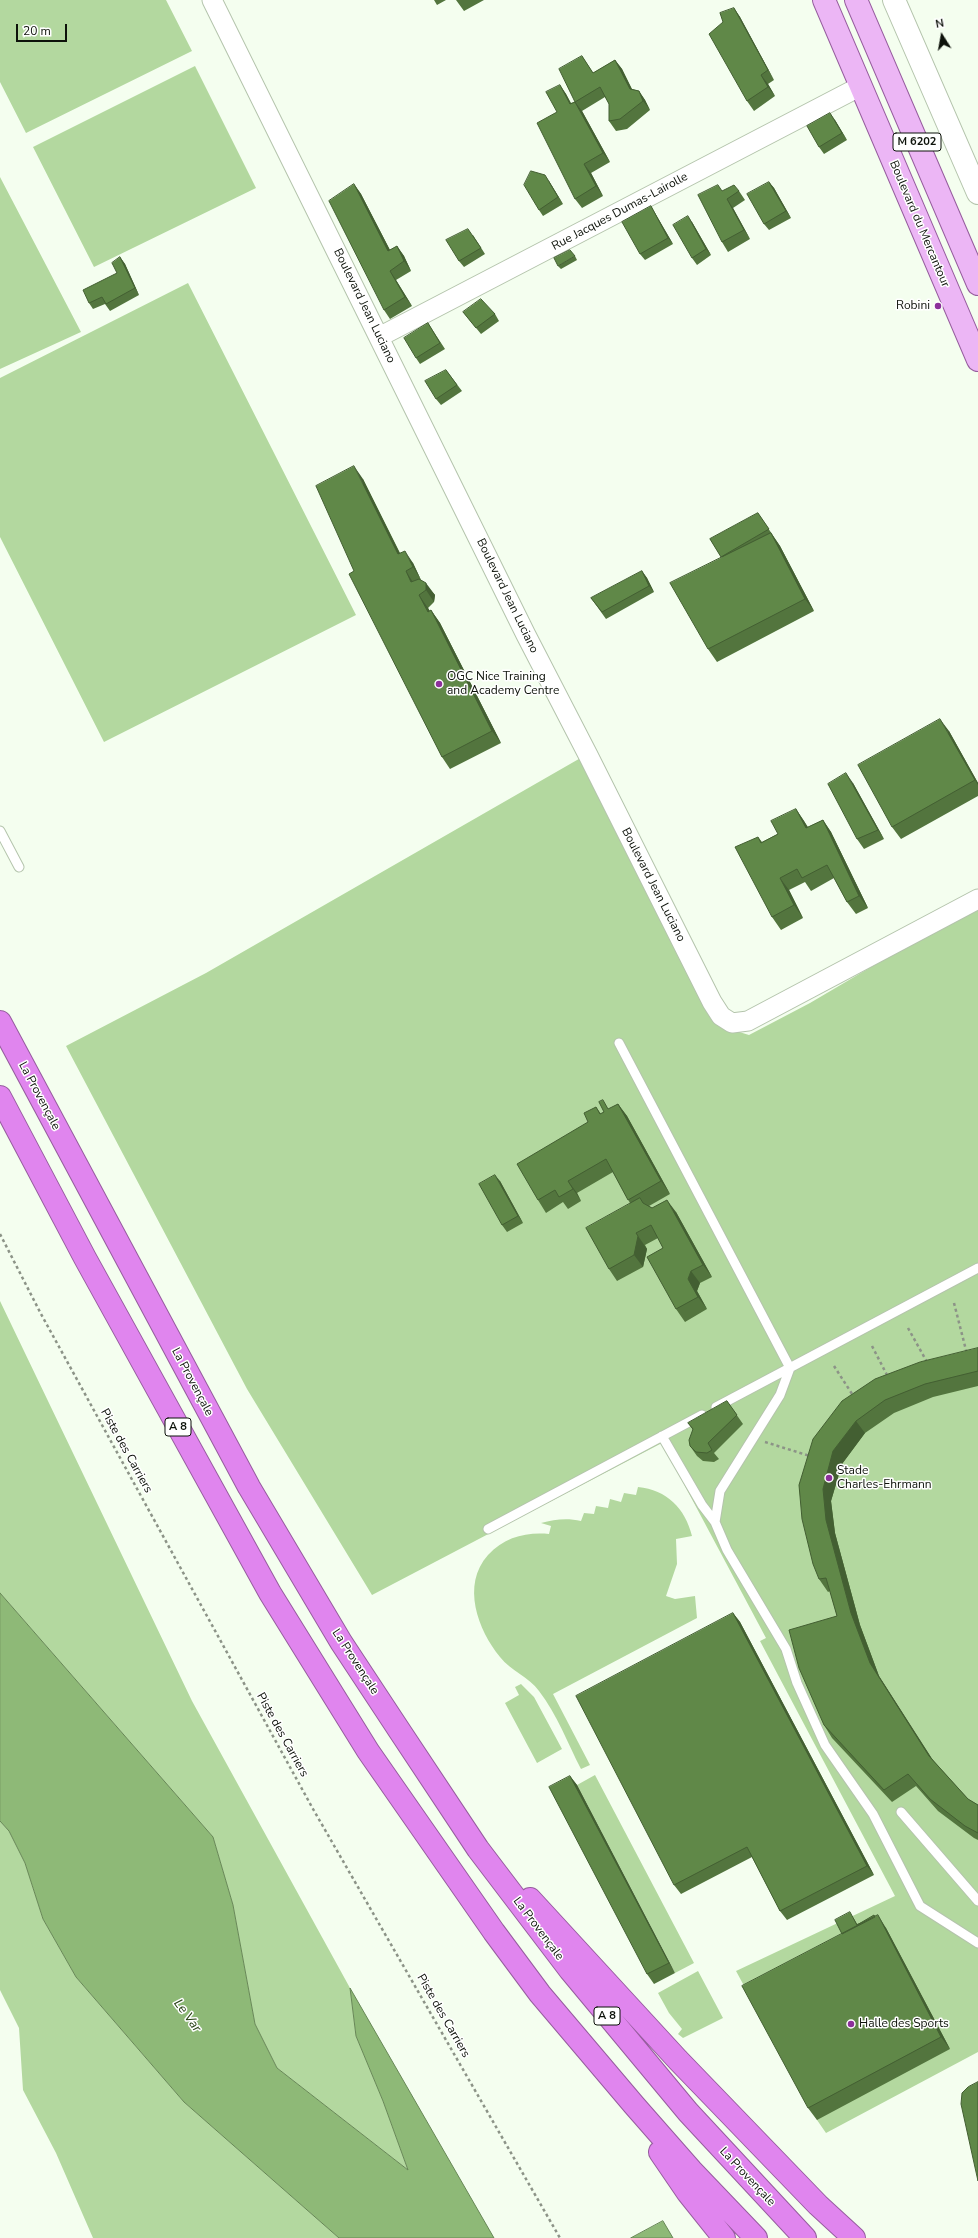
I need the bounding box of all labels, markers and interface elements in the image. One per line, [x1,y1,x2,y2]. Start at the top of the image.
scale bar [18,16,69,42]
north arrow [922,16,962,56]
text: N [934,16,945,32]
text: 20 m [23,23,51,39]
road number: M 6202 [893,133,941,151]
street label: Boulevard du Mercantour [886,158,952,290]
street label: Rue Jacques Dumas-Lairolle [550,170,690,254]
street label: Boulevard Jean Luciano [330,246,398,366]
place label: Robini [896,299,930,313]
marker: Robini [933,301,943,311]
street label: Boulevard Jean Luciano [473,536,541,656]
place label: OGC Nice Training and Academy Centre [447,670,559,698]
marker: OGC Nice Training and Academy Centre [434,679,444,689]
street label: Boulevard Jean Luciano [618,826,688,944]
street label: La Provençale [15,1059,63,1133]
street label: La Provençale [168,1345,216,1419]
street label: Piste des Carriers [97,1406,155,1496]
road number: A 8 [165,1418,191,1436]
place label: Stade Charles-Ehrmann [837,1464,932,1492]
marker: Stade Charles-Ehrmann [824,1473,834,1483]
street label: La Provençale [328,1627,382,1697]
street label: Piste des Carriers [253,1690,311,1780]
street label: La Provençale [510,1895,566,1963]
street label: Piste des Carriers [413,1972,473,2060]
water label: Le Var [170,1996,204,2036]
road number: A 8 [594,2007,620,2025]
place label: Halle des Sports [859,2017,949,2031]
marker: Halle des Sports [846,2019,856,2029]
street label: La Provençale [716,2145,778,2209]

